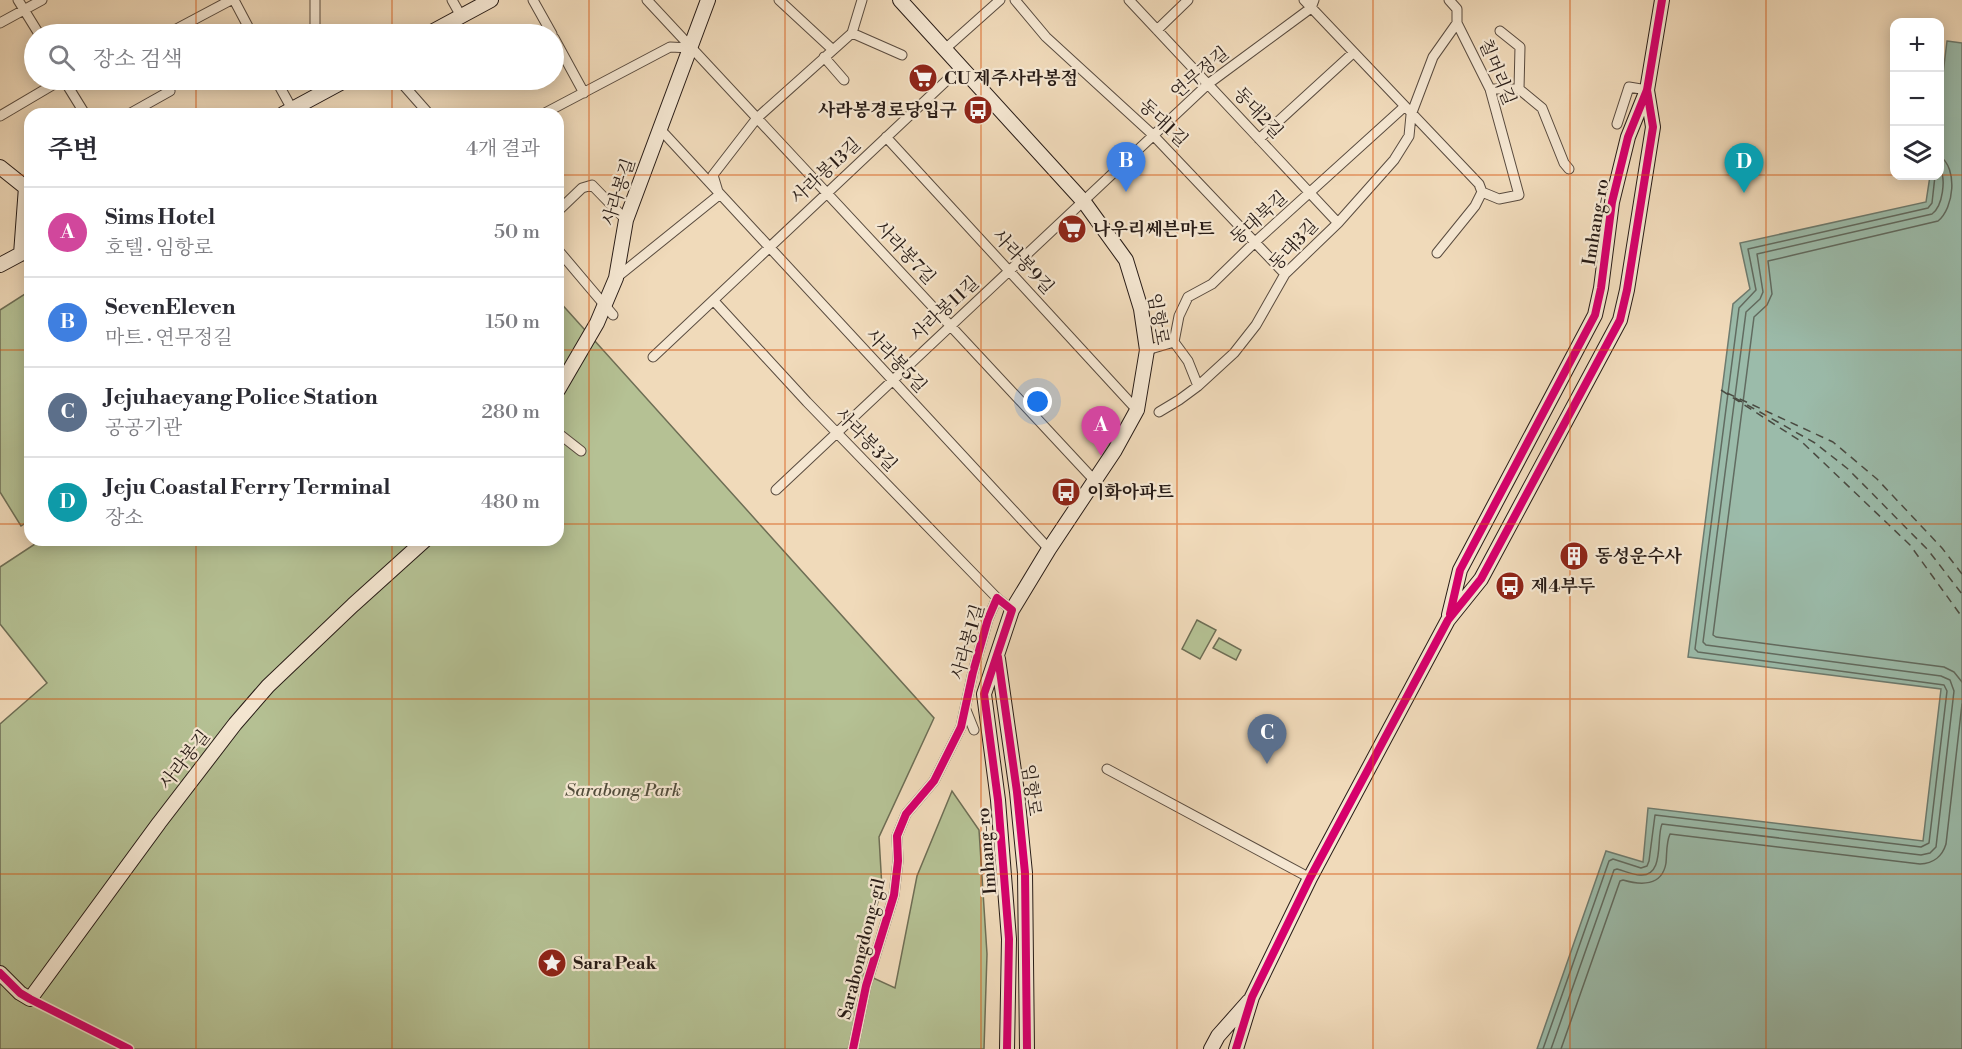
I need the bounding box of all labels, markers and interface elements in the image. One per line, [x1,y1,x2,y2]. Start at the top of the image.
map controls [1890,18,1944,180]
button: + [1890,18,1944,72]
search box [24,24,564,90]
street label: 칠머리길 [1473,35,1521,109]
icon: search [45,41,78,74]
street label: 연무정길 [1166,42,1234,104]
text: 장소 검색 [93,46,183,73]
supermarket icon: CU 제주사라봉점 [907,62,939,94]
place label: CU 제주사라봉점 [944,67,1078,90]
button: − [1890,72,1944,126]
street label: 동대2길 [1228,82,1288,144]
bus stop icon: 사라봉경로당입구 [962,94,994,126]
street label: 동대1길 [1133,94,1193,152]
place label: 사라봉경로당입구 [818,99,958,122]
button: layers [1890,126,1944,180]
street label: 사라봉13길 [786,133,866,209]
text: 주변 [48,134,98,166]
text: 4개 결과 [466,137,540,162]
pin: B [1106,142,1146,192]
pin: D [1724,144,1764,193]
street label: 사라봉길 [597,155,641,229]
street label: Imhang-ro [1578,177,1614,267]
street label: 동대북길 [1225,186,1293,250]
text: Sims Hotel [105,204,215,231]
supermarket icon: 나우리쎄븐마트 [1056,213,1088,245]
street label: 동대3길 [1264,214,1324,276]
street label: 사라봉7길 [870,216,940,290]
place label: 나우리쎄븐마트 [1093,218,1215,241]
text: A [60,220,75,245]
text: 50 m [494,220,540,245]
street label: 사라봉9길 [987,225,1059,299]
text: 호텔 · 임항로 [105,236,213,261]
street label: 사라봉11길 [906,271,984,347]
street label: 임항로 [1142,291,1174,347]
text: SevenEleven [105,294,235,321]
text: B [60,310,75,335]
text: 150 m [485,310,540,335]
street label: 사라봉5길 [860,324,932,398]
text: 마트 · 연무정길 [105,326,232,351]
text: Jejuhaeyang Police Station [105,384,378,411]
your location [1023,387,1052,416]
text: C [60,400,75,425]
text: 280 m [481,400,540,425]
street label: 사라봉3길 [830,403,902,477]
pin: A [1082,406,1120,456]
text: 공공기관 [105,416,182,441]
text: Jeju Coastal Ferry Terminal [105,474,391,501]
bus stop icon: 이화아파트 [1050,476,1082,508]
place label: 이화아파트 [1087,481,1175,504]
text: D [60,490,75,515]
text: 480 m [481,490,540,515]
text: 장소 [105,506,144,531]
building icon: 동성운수사 [1558,540,1590,572]
place label: 동성운수사 [1595,545,1683,568]
bus stop icon: 제4부두 [1494,570,1526,602]
place label: 제4부두 [1531,575,1596,598]
street label: 사라봉1길 [946,602,990,682]
pin: C [1248,714,1286,764]
street label: 사라봉길 [155,726,215,794]
street label: 임항로 [1016,763,1046,817]
park label: Sarabong Park [565,779,681,802]
street label: Imhang-ro [972,807,1002,895]
street label: Sarabongdong-gil [833,875,891,1022]
place icon: Sara Peak [536,947,568,979]
place label: Sara Peak [573,952,657,975]

